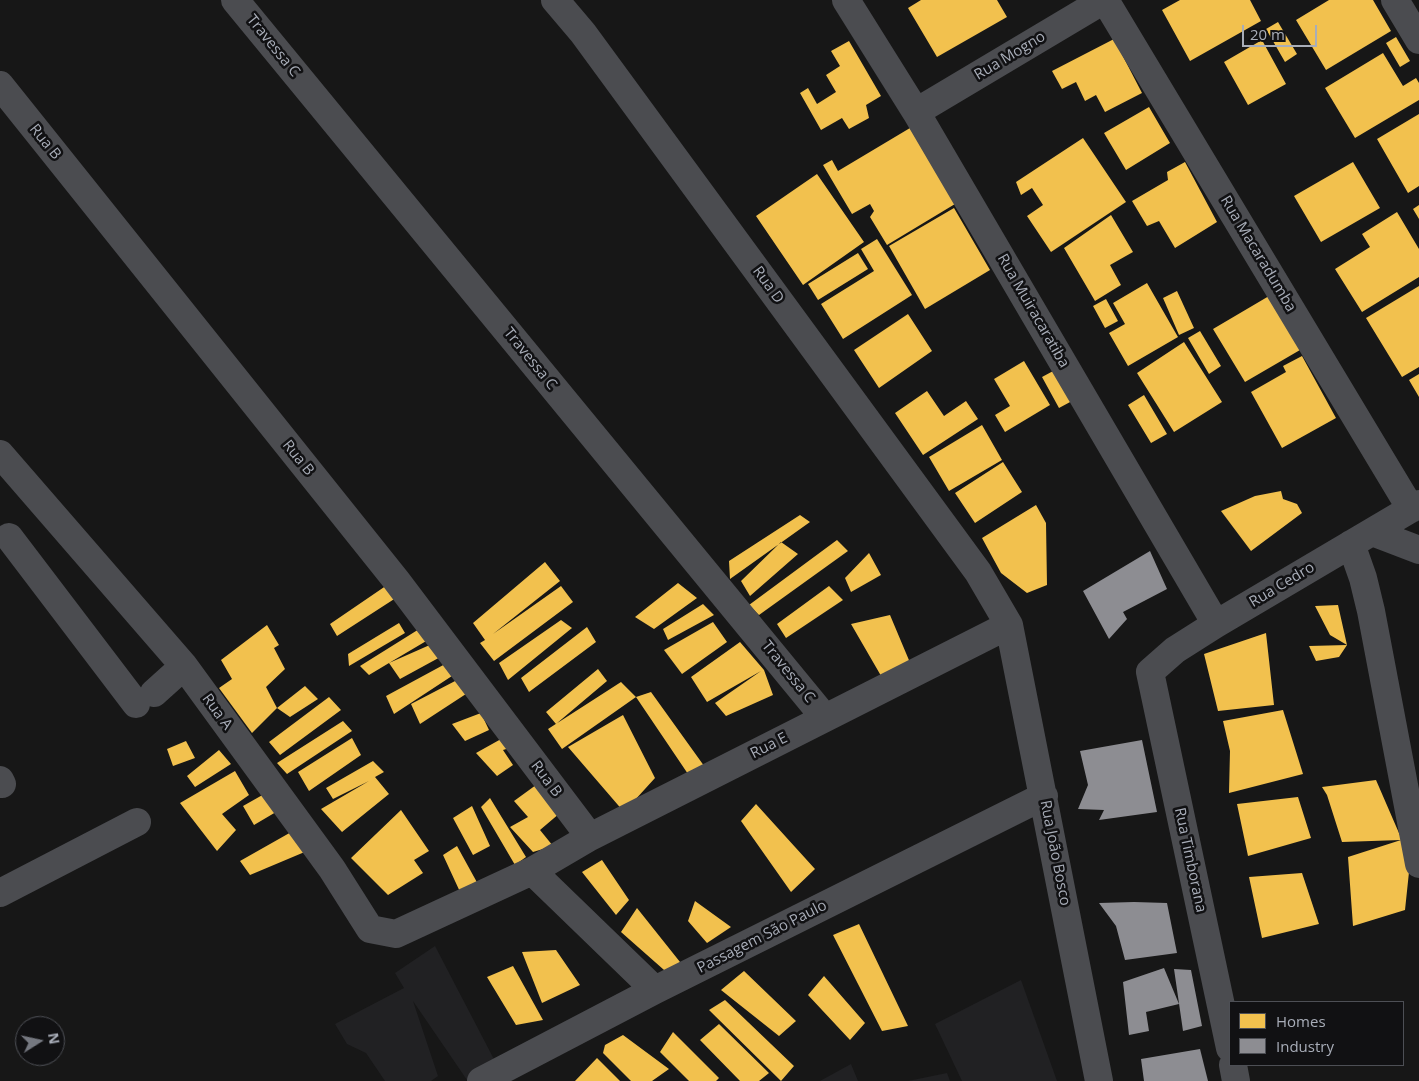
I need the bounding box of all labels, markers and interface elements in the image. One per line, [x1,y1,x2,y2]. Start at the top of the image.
street label: Travessa C [243,11,303,81]
scale bar [1244,15,1319,47]
text: 20 m [1250,24,1285,44]
street label: Rua Mogno [971,28,1049,84]
street label: Rua B [25,121,65,163]
street label: Rua Macaradumba [1216,193,1300,315]
street label: Rua Muiracaratiba [993,251,1073,371]
street label: Rua D [749,263,787,307]
street label: Travessa C [500,324,560,394]
street label: Rua B [278,437,318,479]
street label: Rua Cedro [1246,559,1318,611]
street label: Travessa C [758,637,818,707]
street label: Rua A [198,690,236,734]
street label: Rua E [748,729,790,763]
street label: Rua B [527,757,565,801]
street label: Rua João Bosco [1036,799,1074,907]
street label: Rua Timborana [1170,806,1210,914]
street label: Passagem São Paulo [694,896,830,978]
legend [1229,1001,1404,1066]
text: Homes [1276,1011,1326,1031]
north arrow [15,1016,65,1066]
text: N [44,1031,65,1046]
text: Industry [1276,1036,1334,1056]

